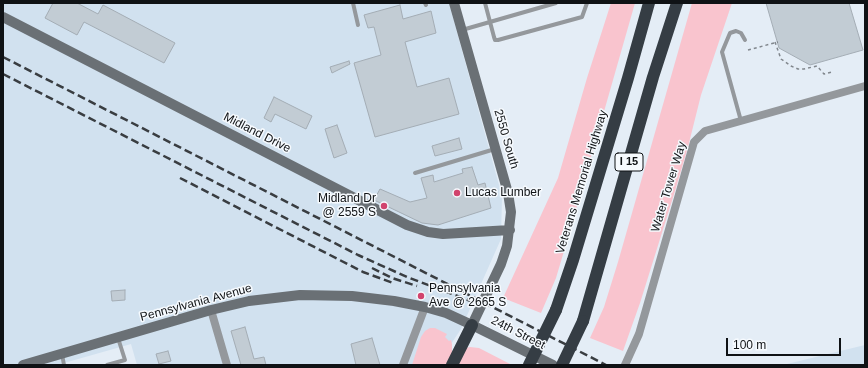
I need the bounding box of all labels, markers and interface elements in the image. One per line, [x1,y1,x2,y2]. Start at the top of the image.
street label: 2550 South [491,108,521,170]
street label: Veterans Memorial Highway [553,108,611,256]
street label: Midland Drive [221,110,293,156]
street label: Water Tower Way [648,140,690,234]
road number: I 15 [615,153,643,171]
place label: Lucas Lumber [465,186,541,200]
marker: Lucas Lumber [452,188,462,198]
place label: Midland Dr @ 2559 S [318,192,376,220]
marker: Midland Dr @ 2559 S [379,201,389,211]
street label: Pennsylvania Avenue [139,281,253,325]
place label: Pennsylvania Ave @ 2665 S [429,282,506,310]
marker: Pennsylvania Ave @ 2665 S [416,291,426,301]
street label: 24th Street [489,313,547,353]
scale bar [728,330,843,356]
text: 100 m [733,338,766,352]

